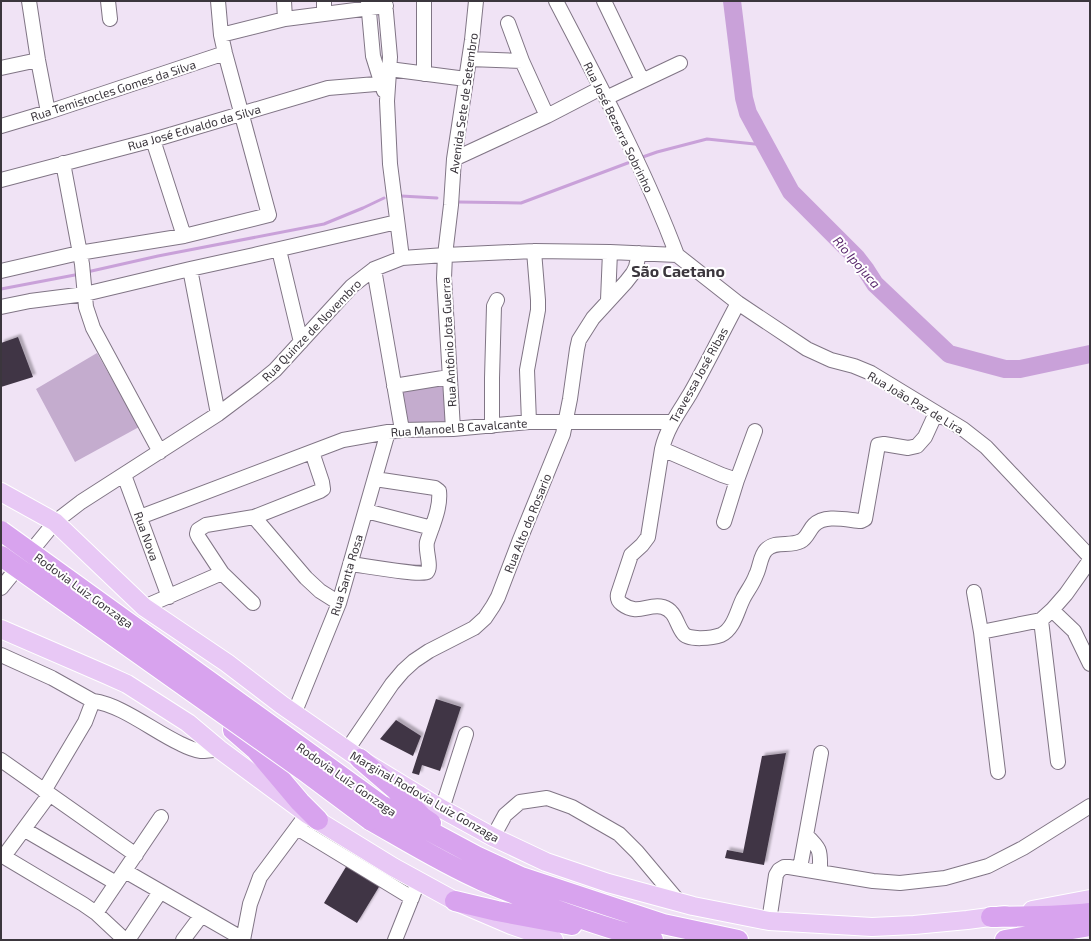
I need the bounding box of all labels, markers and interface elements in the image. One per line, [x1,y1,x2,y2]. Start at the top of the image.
street label: Avenida Sete de Setembro [446,32,480,174]
street label: Rua Temistocles Gomes da Silva [29,57,197,123]
street label: Rua José Bezerra Sobrinho [581,59,657,195]
street label: Rua José Edvaldo da Silva [126,101,262,153]
water label: Rio Ipojuca [830,233,884,291]
district label: São Caetano [631,261,725,280]
street label: Rua Quinze de Novembro [259,276,364,385]
street label: Rua Antônio Jota Guerra [438,277,458,407]
street label: Travessa José Ribas [666,325,730,425]
street label: Rua João Paz de Lira [866,368,966,436]
street label: Rua Manoel B Cavalcante [390,415,528,439]
street label: Rua Alto do Rosario [501,471,553,575]
street label: Rua Nova [132,509,162,563]
street label: Rua Santa Rosa [327,533,365,617]
street label: Rodovia Luiz Gonzaga [32,550,136,630]
street label: Rodovia Luiz Gonzaga [294,739,400,819]
street label: Marginal Rodovia Luiz Gonzaga [348,748,502,844]

